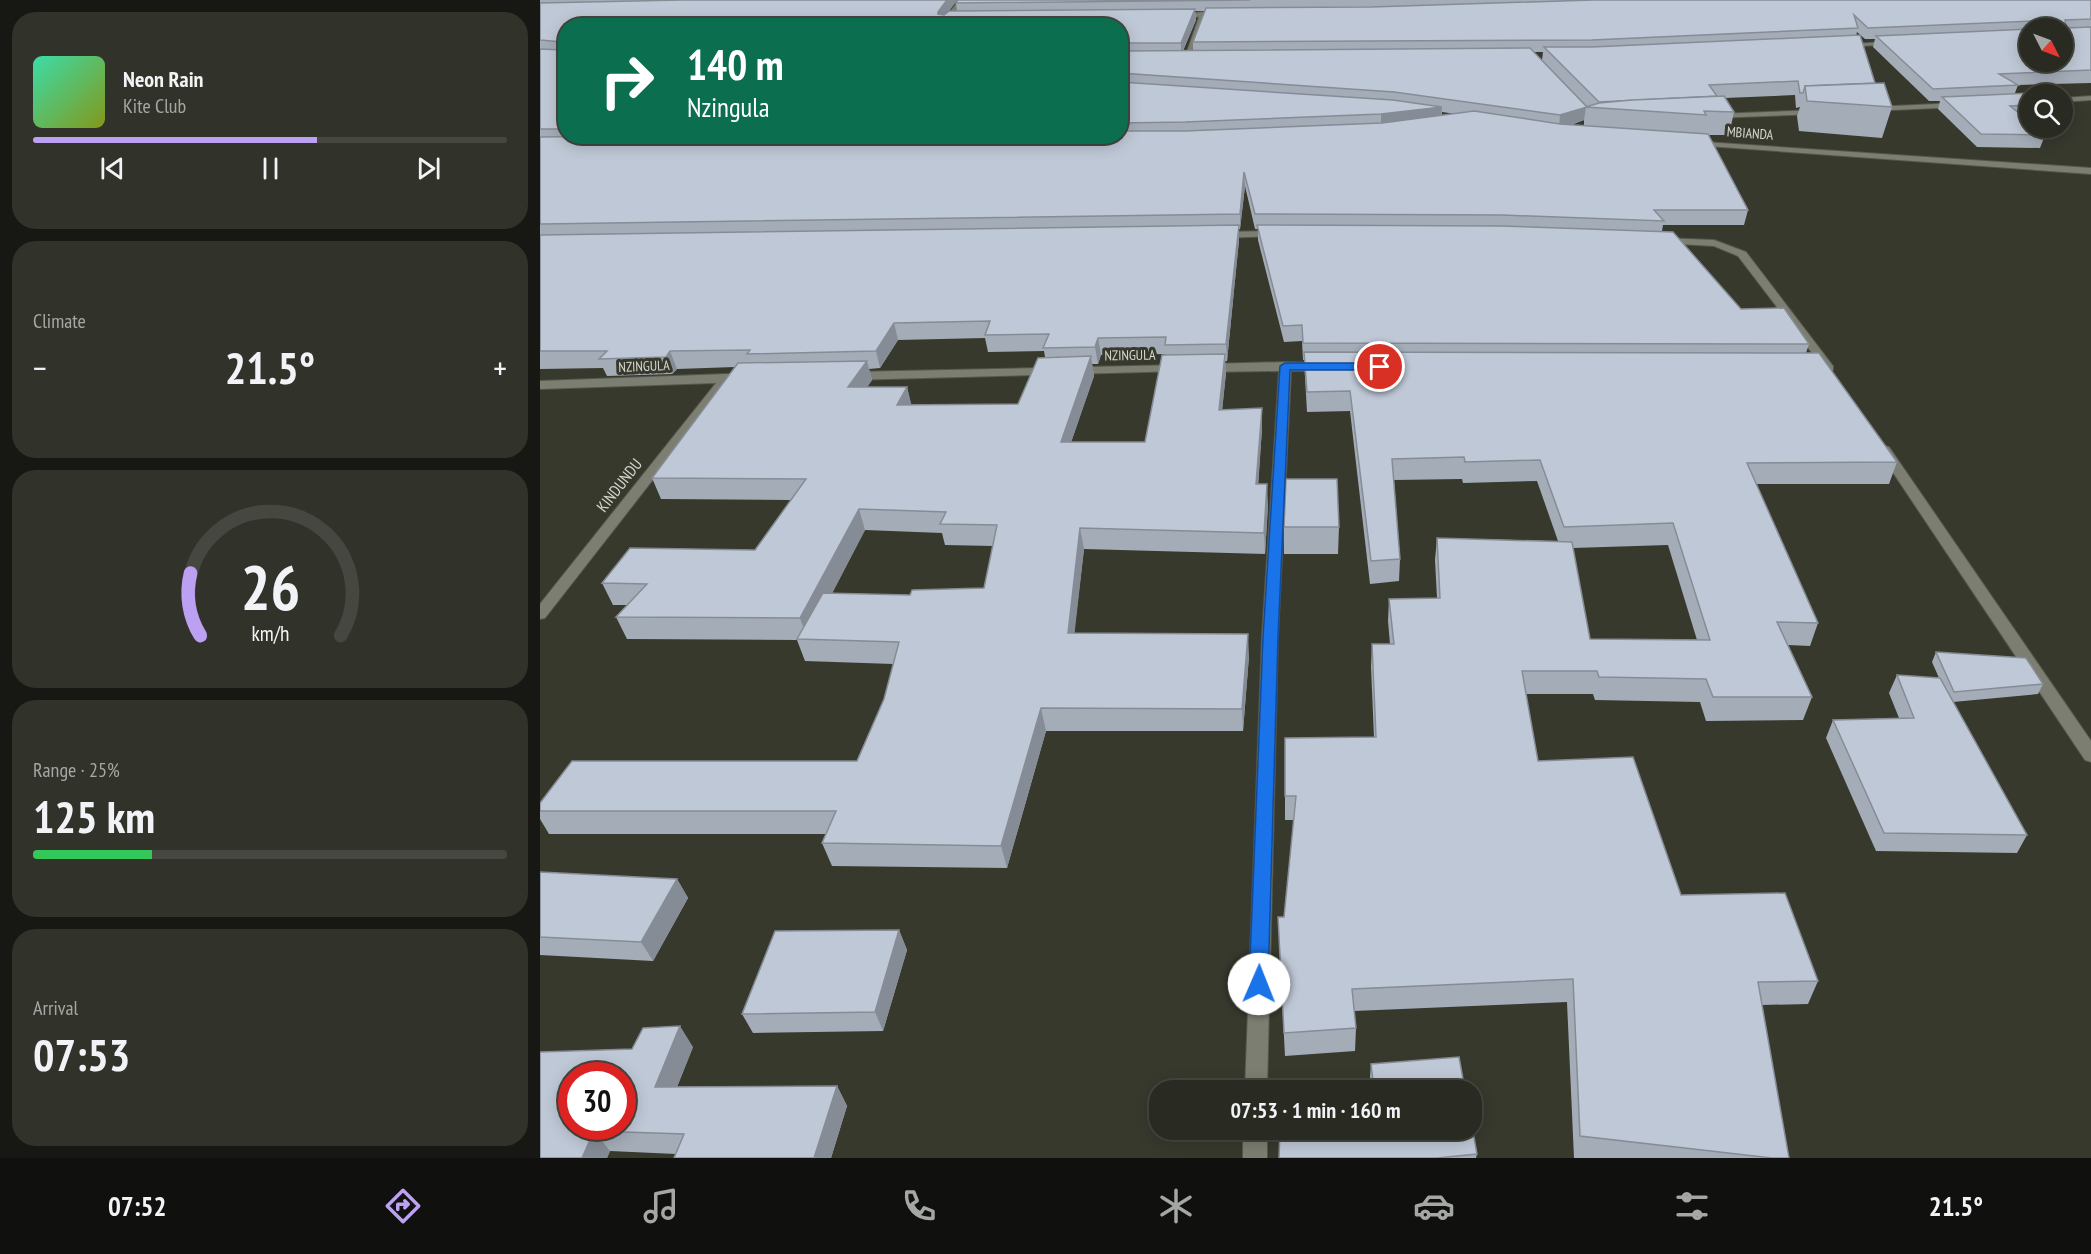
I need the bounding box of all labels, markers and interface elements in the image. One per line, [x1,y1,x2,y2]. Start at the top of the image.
north arrow [2019,18,2073,72]
map controls [2019,18,2073,138]
text: 140 m [687,37,784,92]
icon: right [588,42,666,120]
text: Neon Rain [123,65,203,93]
button: search [2019,84,2073,138]
text: Nzingula [687,90,769,124]
text: Kite Club [123,93,186,119]
street label: MBIANDA [1726,122,1774,144]
icon: previous [96,152,129,185]
icon: pause [254,152,287,185]
icon: next [412,152,445,185]
text: Climate [33,308,86,334]
text: 21.5° [225,338,315,396]
pin [1354,341,1405,392]
text: − [33,346,47,389]
text: + [493,346,507,389]
street label: NZINGULA [1104,346,1156,364]
icon: arrive [1363,350,1396,383]
street label: NZINGULA [618,356,670,376]
street label: KINDUNDU [592,454,646,516]
text: 26 [240,546,300,627]
text: km/h [251,619,289,647]
text: Range · 25% [33,757,120,783]
text: 125 km [33,787,155,845]
position arrow [1227,952,1291,1016]
text: Arrival [33,995,78,1021]
text: 07:53 [33,1025,130,1083]
speed limit sign: 30 [558,1062,636,1140]
text: 07:53 · 1 min · 160 m [1230,1096,1401,1124]
icon: directions [382,1185,424,1227]
icon: music [640,1185,682,1227]
icon: phone [898,1185,940,1227]
icon: climate [1155,1185,1197,1227]
icon: car [1413,1185,1455,1227]
icon: filters [1671,1185,1713,1227]
text: 07:52 [108,1189,166,1223]
text: 21.5° [1929,1189,1983,1223]

